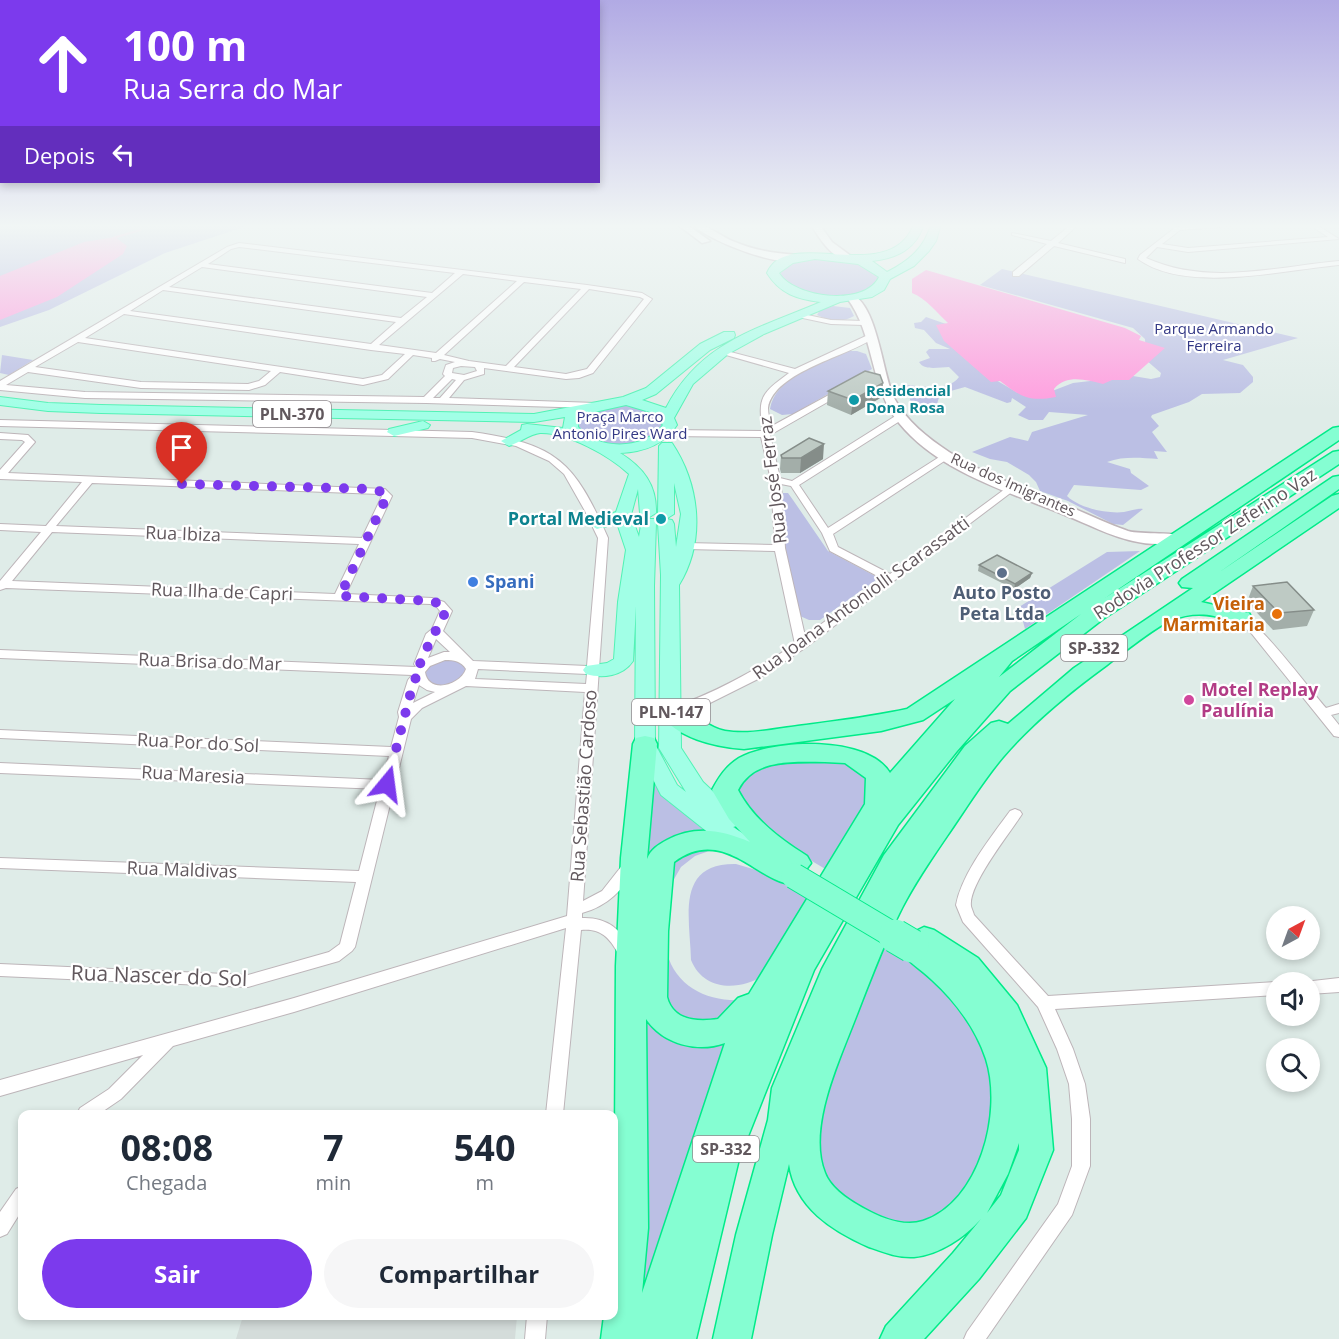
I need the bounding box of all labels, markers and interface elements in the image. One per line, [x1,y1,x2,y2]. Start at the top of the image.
text: 100 m [123,16,247,73]
icon: ahead [24,24,102,102]
text: Rua Serra do Mar [123,70,342,107]
icon: left [107,138,140,171]
text: Depois [24,140,95,170]
park label: Parque Armando Ferreira [1154,318,1274,355]
place label: Residencial Dona Rosa [866,380,951,417]
marker: Residencial Dona Rosa [847,393,861,407]
road number: PLN-370 [253,401,331,427]
park label: Praça Marco Antonio Pires Ward [553,406,687,443]
street label: Rua José Ferraz [752,415,792,545]
pin [156,422,207,484]
icon: arrive [165,431,198,464]
street label: Rua dos Imigrantes [948,448,1079,521]
street label: Rodovia Professor Zeferino Vaz [1088,462,1321,624]
place label: Portal Medieval [508,506,649,530]
street label: Rua Joana Antoniolli Scarassatti [747,510,974,684]
marker: Portal Medieval [654,512,668,526]
street label: Rua Ibiza [145,520,221,546]
marker: Auto Posto Peta Ltda [995,566,1009,580]
place label: Spani [485,569,535,593]
marker: Spani [466,575,480,589]
street label: Rua Ilha de Capri [151,577,293,605]
place label: Auto Posto Peta Ltda [953,580,1051,625]
place label: Vieira Marmitaria [1163,591,1265,636]
marker: Vieira Marmitaria [1270,607,1284,621]
road number: SP-332 [1061,635,1127,661]
street label: Rua Brisa do Mar [138,647,283,676]
place label: Motel Replay Paulínia [1201,677,1319,722]
street label: Rua Sebastião Cardoso [564,689,602,883]
marker: Motel Replay Paulínia [1182,693,1196,707]
road number: PLN-147 [632,699,710,725]
street label: Rua Por do Sol [136,727,260,757]
position arrow [355,752,419,816]
street label: Rua Maresia [141,759,245,789]
street label: Rua Maldivas [126,855,238,883]
north arrow [1266,906,1320,960]
map controls [1266,906,1320,1092]
street label: Rua Nascer do Sol [70,958,248,992]
button: sound [1266,972,1320,1026]
button: search [1266,1038,1320,1092]
text: 08:08 [120,1123,213,1172]
text: 7 [323,1123,344,1172]
text: 540 [454,1123,516,1172]
road number: SP-332 [693,1136,759,1162]
text: Chegada [126,1169,207,1196]
text: min [315,1169,351,1196]
text: m [475,1169,494,1196]
button: Sair [42,1239,312,1308]
button: Compartilhar [324,1239,594,1308]

